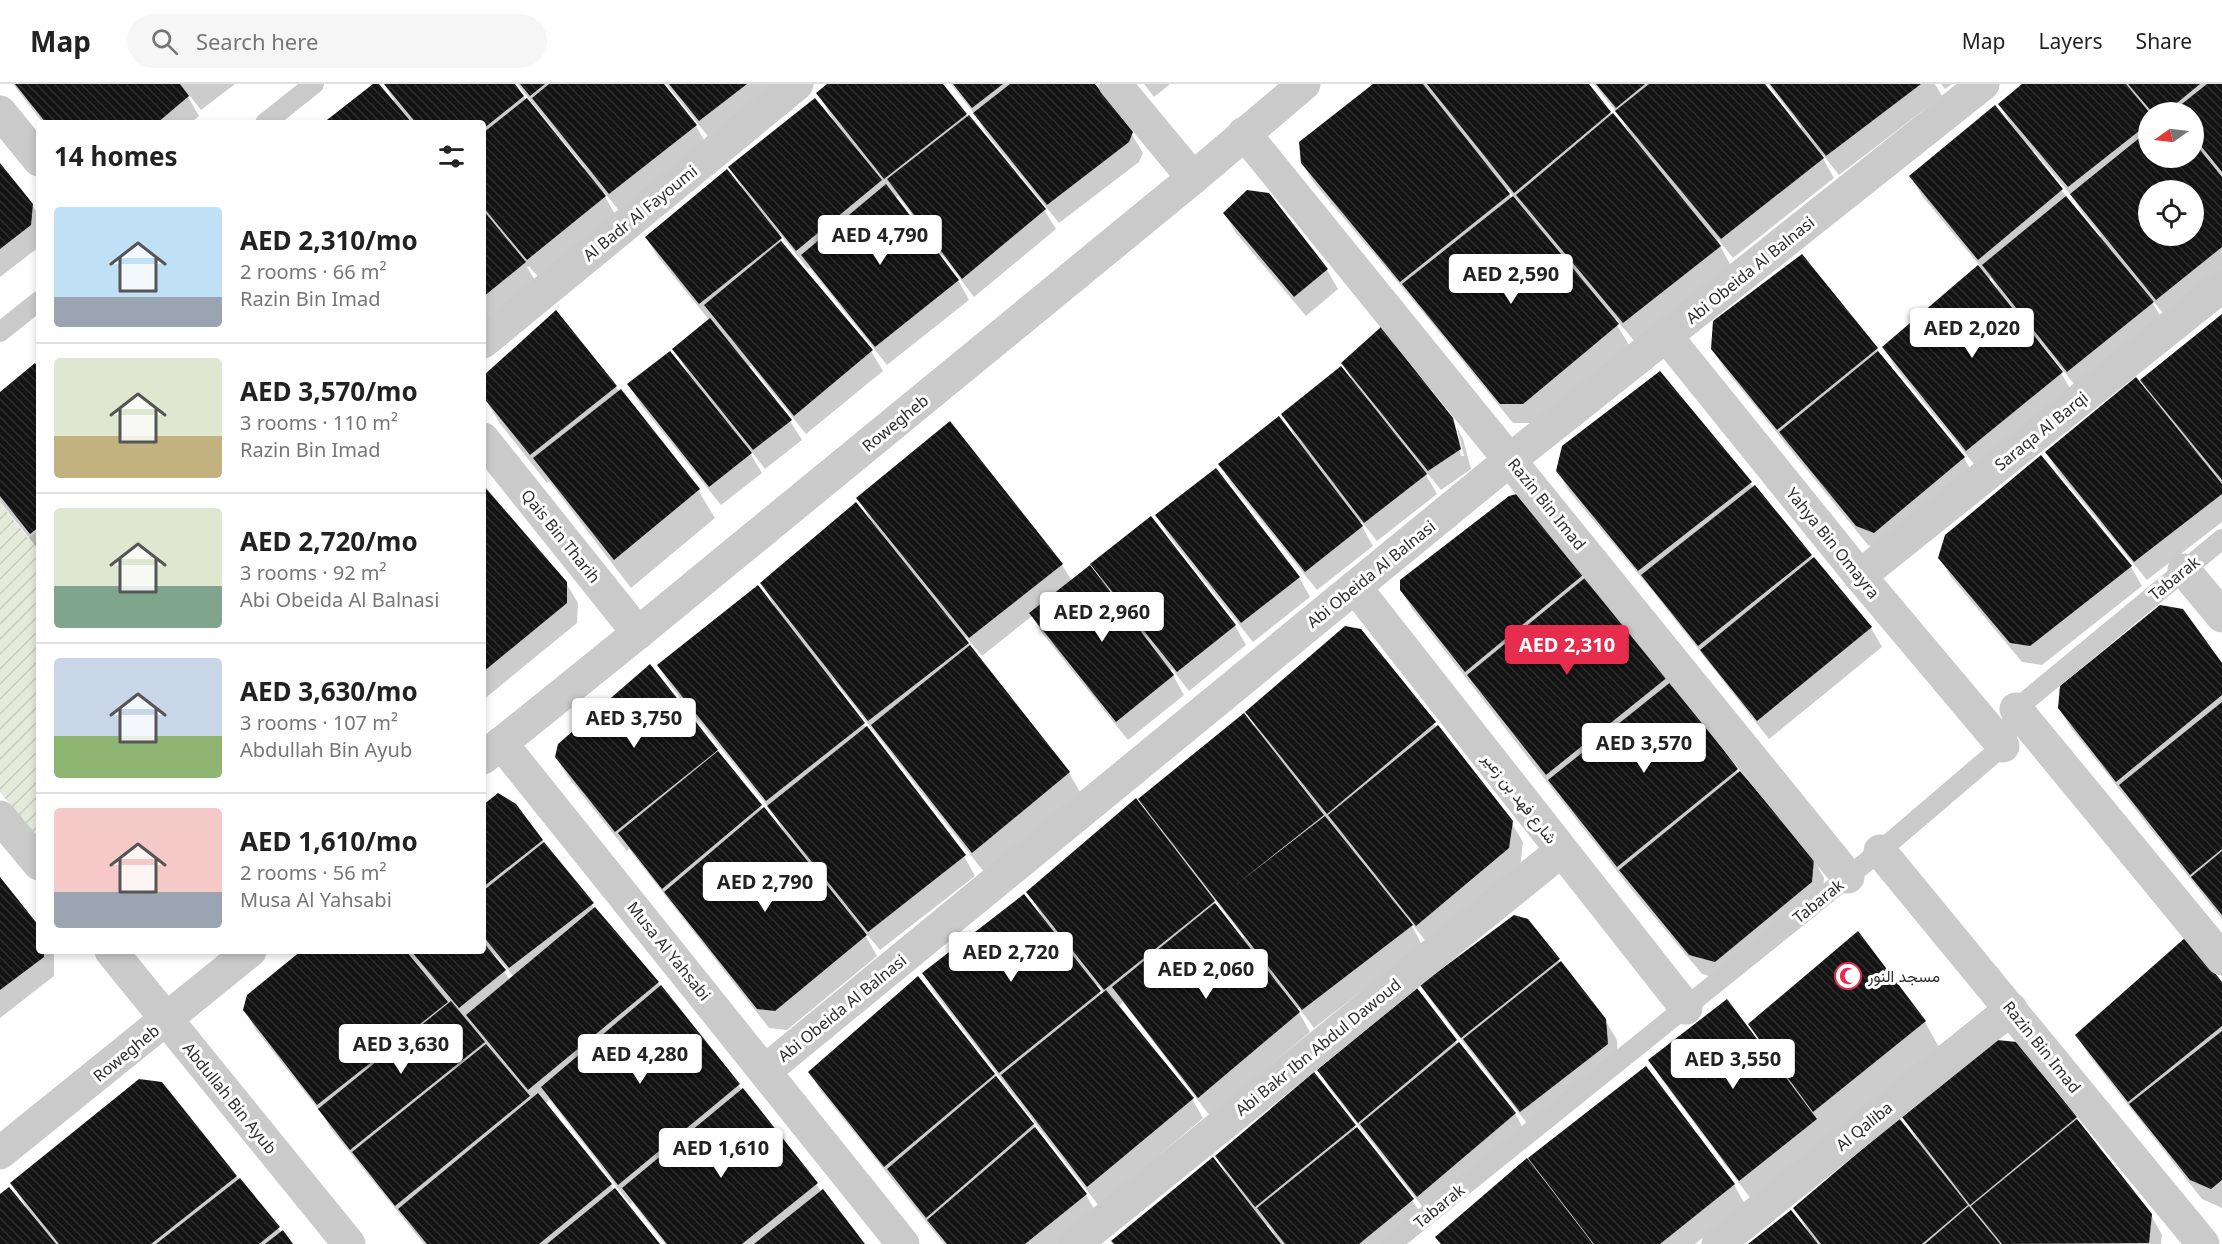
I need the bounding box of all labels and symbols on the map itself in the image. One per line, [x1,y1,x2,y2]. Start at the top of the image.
north arrow [2138,102,2204,168]
street label: Al Badr Al Fayoumi [578,160,702,266]
street label: Abi Obeida Al Balnasi [1681,211,1819,329]
pin: AED 4,790 [811,215,949,266]
pin: AED 2,590 [1442,254,1580,305]
pin: AED 2,020 [1903,308,2041,359]
street label: Saraqa Al Barqi [1990,387,2092,475]
street label: Rowegheb [857,389,933,457]
street label: Razin Bin Imad [1503,453,1591,555]
street label: Yahya Bin Omayra [1781,483,1885,603]
street label: Qais Bin Tharih [516,485,606,587]
street label: Abi Obeida Al Balnasi [1302,515,1440,633]
street label: Tabarak [2144,551,2204,605]
pin: AED 2,960 [1033,592,1171,643]
pin: AED 2,310 [1498,625,1636,676]
pin: AED 3,750 [565,698,703,749]
pin: AED 3,570 [1575,723,1713,774]
street label: شارع فهد بن زعير [1476,747,1562,849]
pin: AED 2,790 [696,862,834,913]
street label: Tabarak [1788,874,1848,928]
street label: Musa Al Yahsabi [622,897,716,1005]
pin: AED 2,720 [942,932,1080,983]
street label: Abi Obeida Al Balnasi [773,949,911,1067]
pin: AED 2,060 [1137,949,1275,1000]
mosque icon: مسجد النور [1833,961,1863,991]
place label: مسجد النور [1867,965,1940,987]
street label: Abi Bakr Ibn Abdul Dawoud [1231,973,1405,1121]
street label: Razin Bin Imad [1998,996,2086,1098]
street label: Rowegheb [88,1019,164,1087]
pin: AED 3,630 [332,1024,470,1075]
pin: AED 4,280 [571,1034,709,1085]
street label: Abdullah Bin Ayub [178,1038,282,1158]
pin: AED 3,550 [1664,1039,1802,1090]
street label: Al Qaliba [1831,1096,1897,1156]
pin: AED 1,610 [652,1128,790,1179]
street label: Tabarak [1409,1179,1469,1233]

